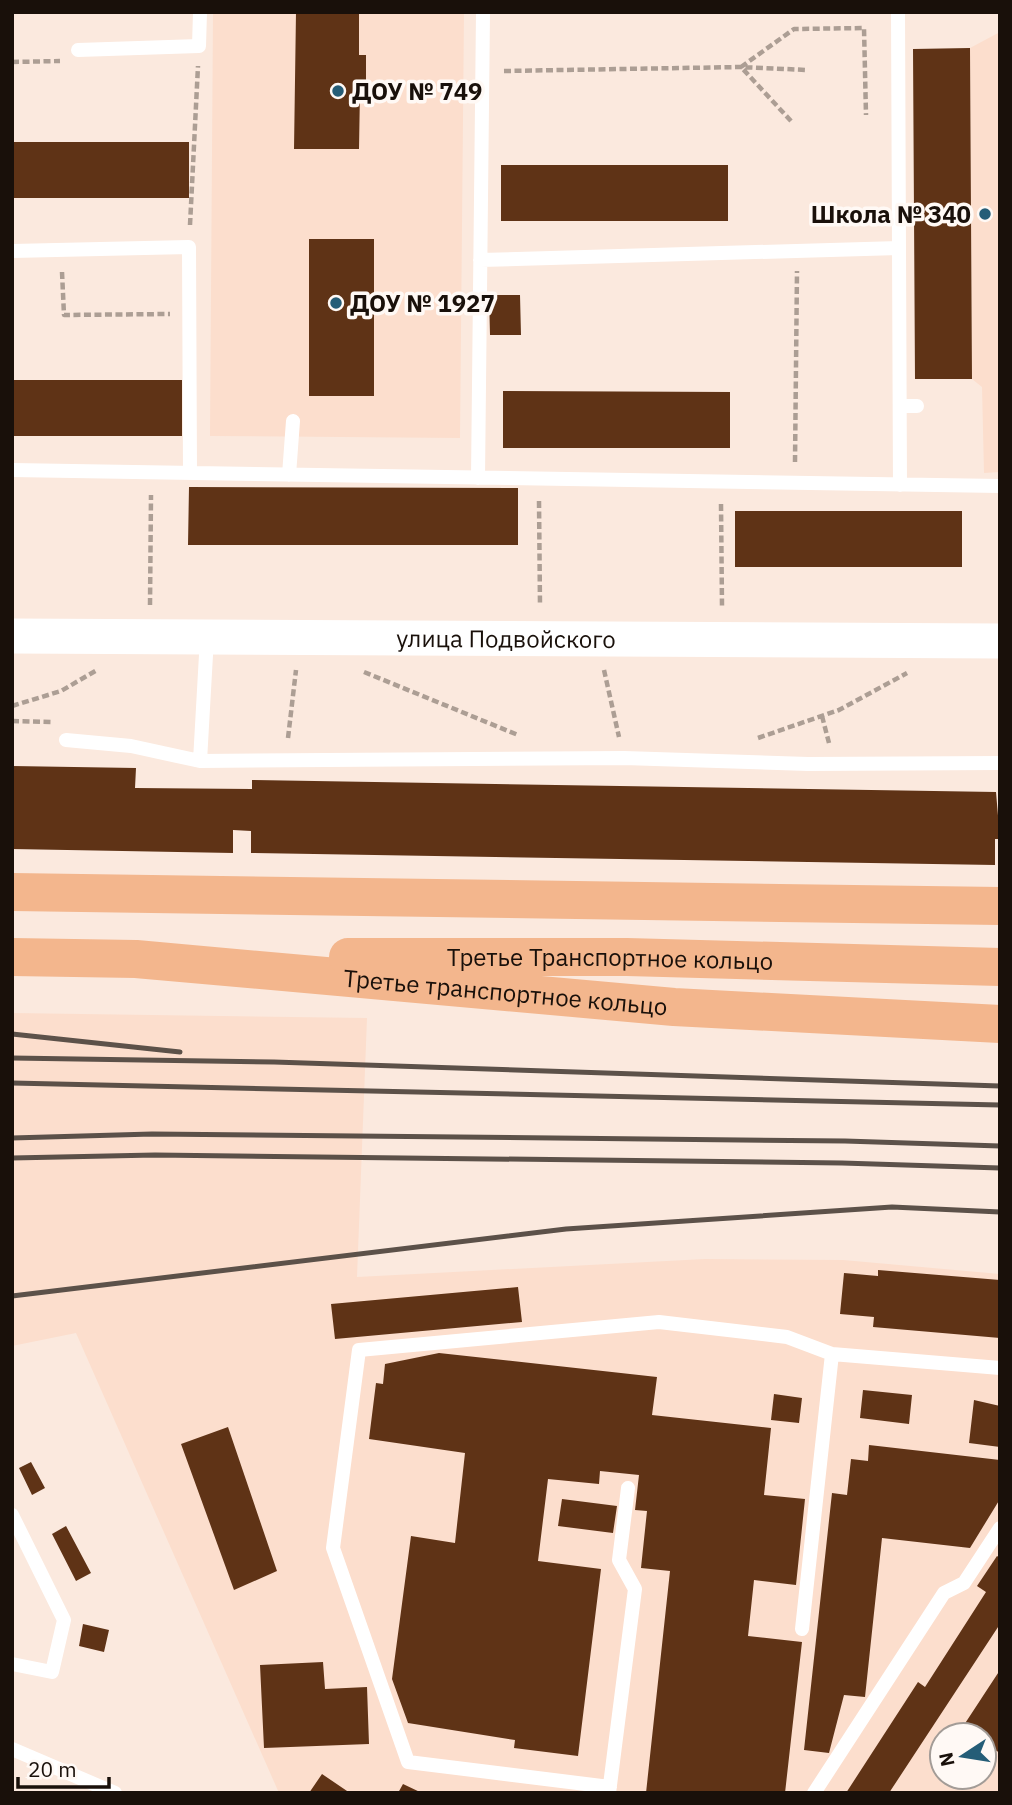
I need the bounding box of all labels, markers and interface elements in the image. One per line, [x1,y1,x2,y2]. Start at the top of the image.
place label: ДОУ № 749 [352,75,483,107]
marker: ДОУ № 749 [330,83,346,99]
place label: Школа № 340 [811,198,971,230]
marker: Школа № 340 [977,206,993,222]
place label: ДОУ № 1927 [350,287,495,319]
marker: ДОУ № 1927 [328,295,344,311]
street label: улица Подвойского [396,622,616,655]
street label: Третье Транспортное кольцо [447,941,774,977]
street label: Третье транспортное кольцо [342,962,669,1022]
north arrow [928,1721,998,1791]
scale bar [18,1745,108,1789]
text: N [933,1750,960,1769]
text: 20 m [28,1755,77,1783]

